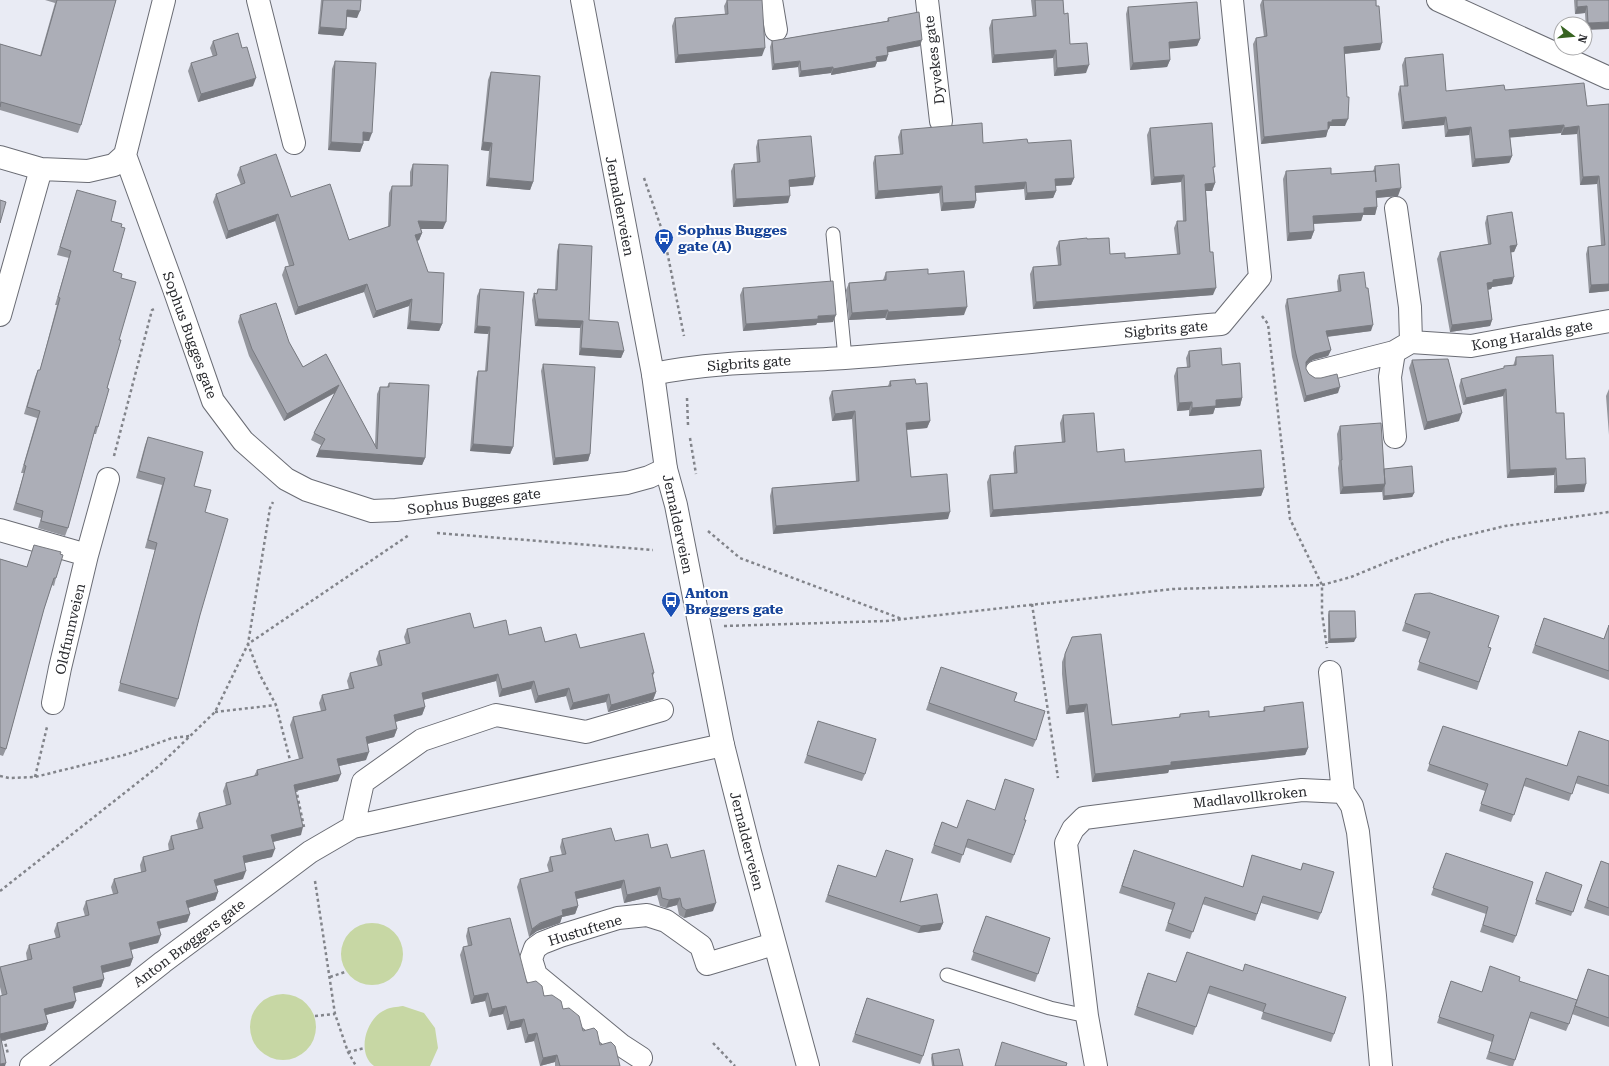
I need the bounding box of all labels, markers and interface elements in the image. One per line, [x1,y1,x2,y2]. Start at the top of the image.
street label: Dyvekes gate [921,14,947,105]
north arrow [1553,16,1593,56]
text: N [1575,33,1590,45]
street label: Jernalderveien [602,155,638,257]
place label: Sophus Bugges gate (A) [677,222,787,254]
bus stop icon: Sophus Bugges gate (A) [653,227,675,255]
street label: Sophus Bugges gate [160,269,221,401]
street label: Kong Haralds gate [1470,316,1594,354]
street label: Sigbrits gate [1124,317,1209,341]
street label: Sigbrits gate [707,352,792,374]
street label: Jernalderveien [660,473,696,575]
street label: Sophus Bugges gate [407,485,542,517]
street label: Oldfunnveien [52,582,88,676]
place label: Anton Brøggers gate [685,585,783,617]
bus stop icon: Anton Brøggers gate [660,590,682,618]
street label: Madlavollkroken [1192,783,1308,811]
street label: Jernalderveien [727,790,767,892]
street label: Anton Brøggers gate [130,896,248,990]
street label: Hustuftene [546,911,624,949]

